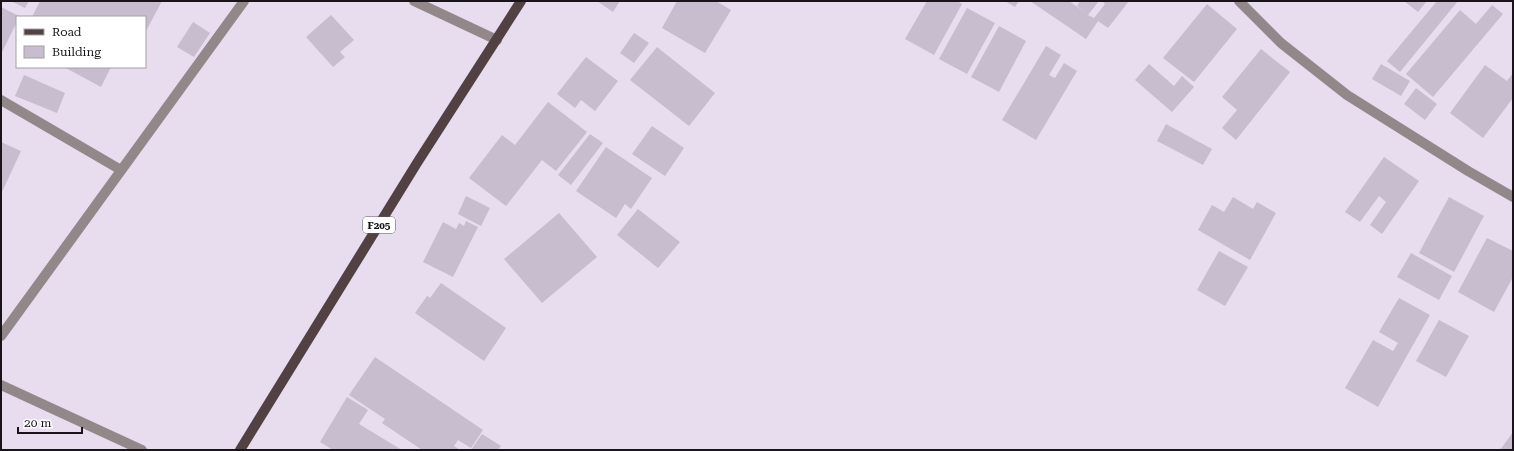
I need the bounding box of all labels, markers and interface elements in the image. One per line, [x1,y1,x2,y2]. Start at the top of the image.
legend [16,16,146,68]
text: Road [52,25,82,39]
text: Building [52,45,101,59]
road number: F205 [363,217,395,233]
scale bar [18,409,82,435]
text: 20 m [24,416,51,430]

